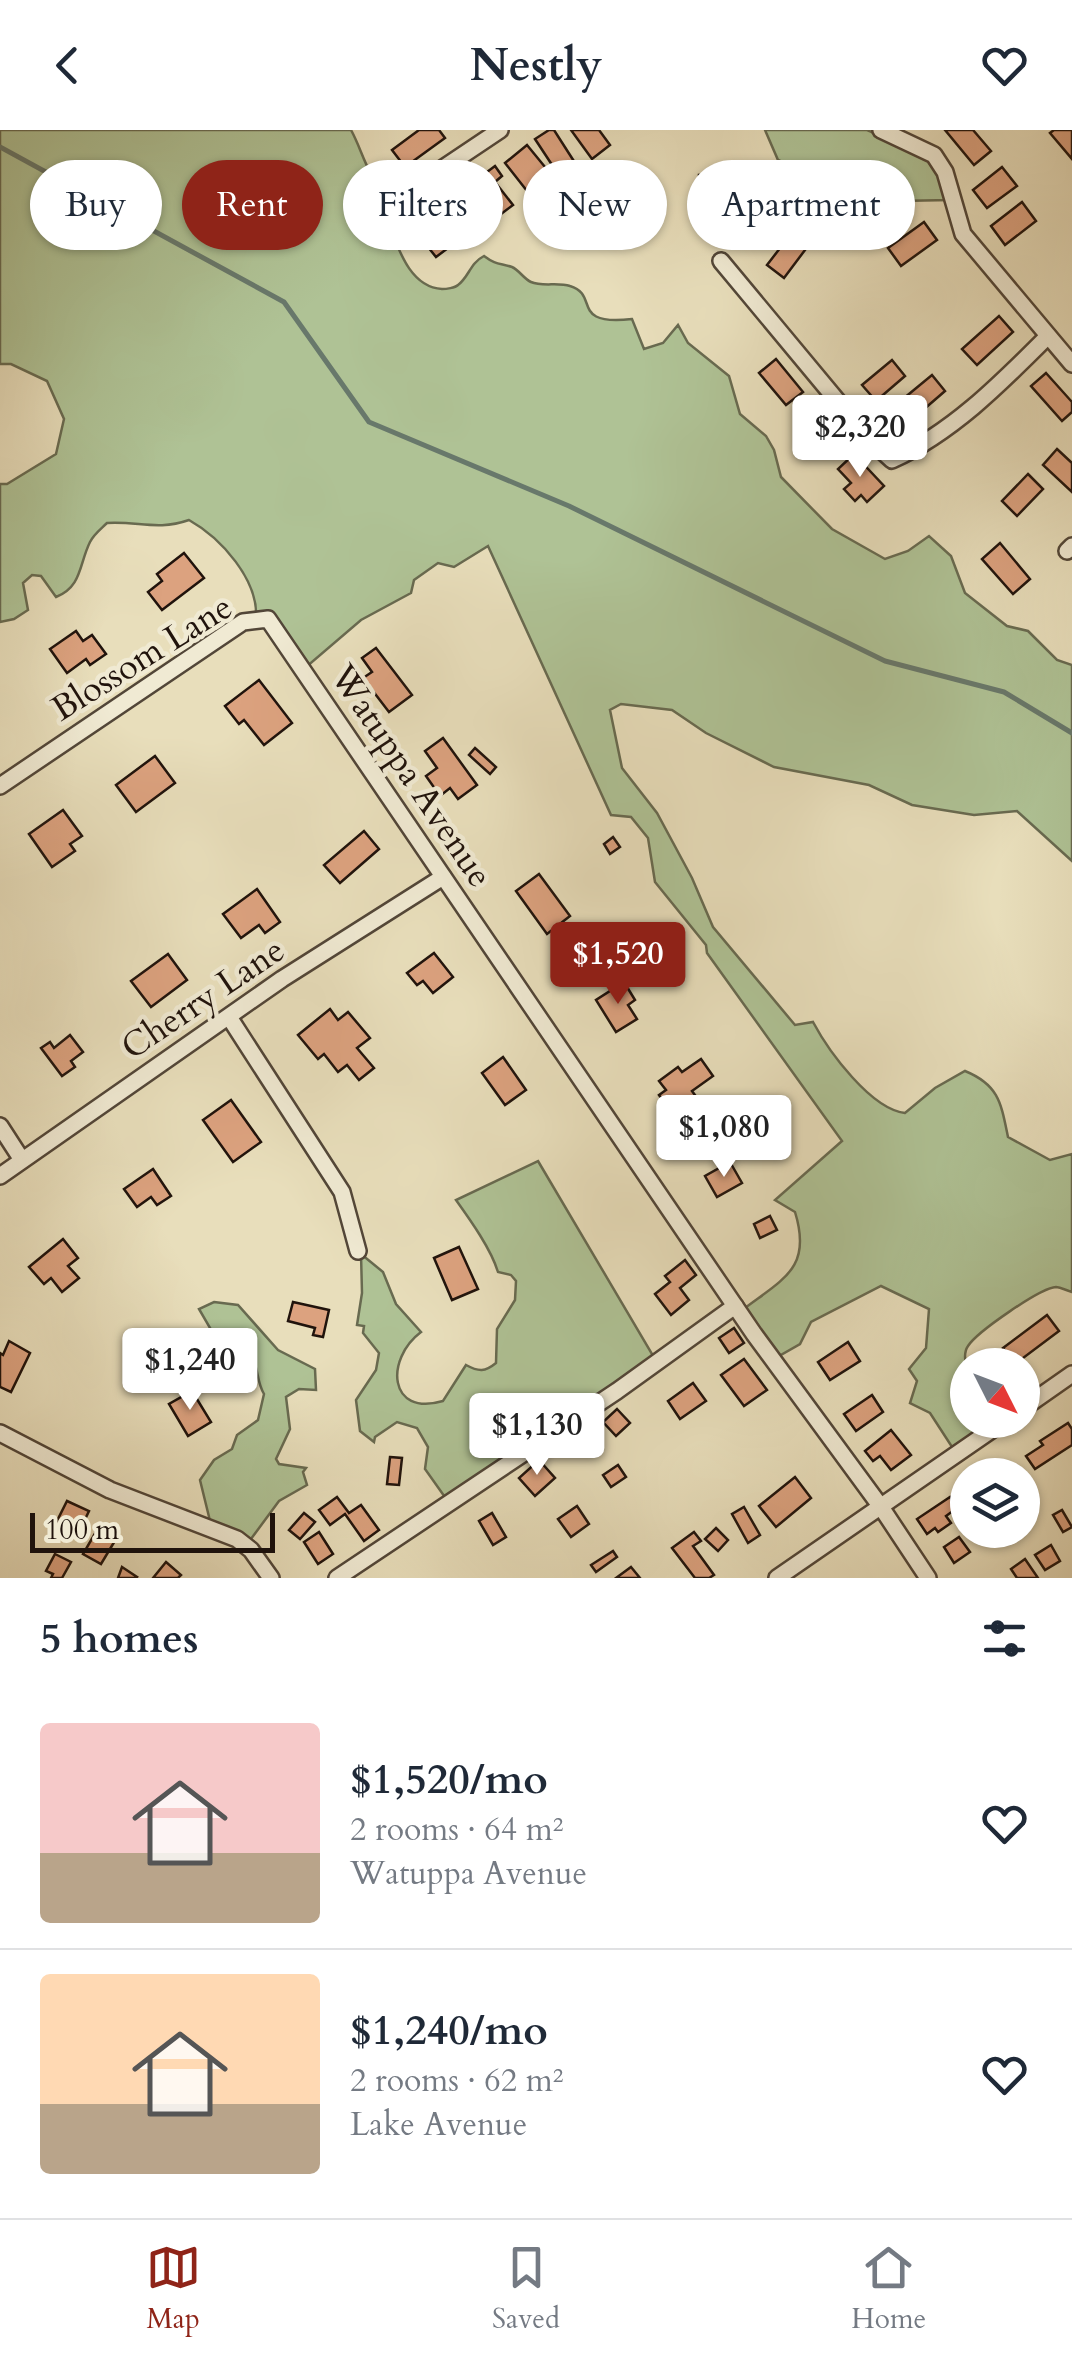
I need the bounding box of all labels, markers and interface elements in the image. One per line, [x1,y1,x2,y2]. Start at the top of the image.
text: Nestly [470,35,602,96]
icon: back [40,38,95,93]
icon: heart [977,38,1032,93]
chip: Buy [30,160,162,250]
chip: Rent [182,160,323,250]
chip: Filters [343,160,503,250]
chip: New [523,160,667,250]
chip: Apartment [687,160,915,250]
pin: $2,320 [779,395,941,480]
text: $2,320 [814,405,906,449]
street label: Blossom Lane [42,583,242,733]
street label: Watuppa Avenue [318,654,503,897]
pin: $1,520 [537,922,699,1007]
street label: Cherry Lane [112,927,294,1071]
text: $1,520 [572,932,664,976]
pin: $1,080 [643,1095,805,1180]
text: $1,080 [678,1105,770,1149]
pin: $1,240 [109,1328,271,1413]
text: $1,240 [144,1338,236,1382]
north arrow [950,1348,1040,1438]
map controls [950,1348,1040,1548]
pin: $1,130 [456,1393,618,1478]
text: $1,130 [491,1403,583,1447]
button: layers [950,1458,1040,1548]
scale bar [30,1508,275,1552]
text: 100 m [45,1511,119,1549]
text: 5 homes [40,1610,198,1667]
icon: filters [977,1611,1032,1666]
text: $1,520/mo [350,1751,548,1808]
icon: home [120,1763,240,1883]
icon: heart [977,1796,1032,1851]
text: 2 rooms · 64 m² [350,1808,563,1852]
text: Watuppa Avenue [350,1852,587,1896]
text: $1,240/mo [350,2002,548,2059]
icon: home [120,2014,240,2134]
icon: heart [977,2047,1032,2102]
text: 2 rooms · 62 m² [350,2059,563,2103]
text: Lake Avenue [350,2103,527,2147]
tab: Map [146,2240,201,2338]
tab: Saved [492,2240,560,2338]
tab: Home [851,2240,926,2338]

